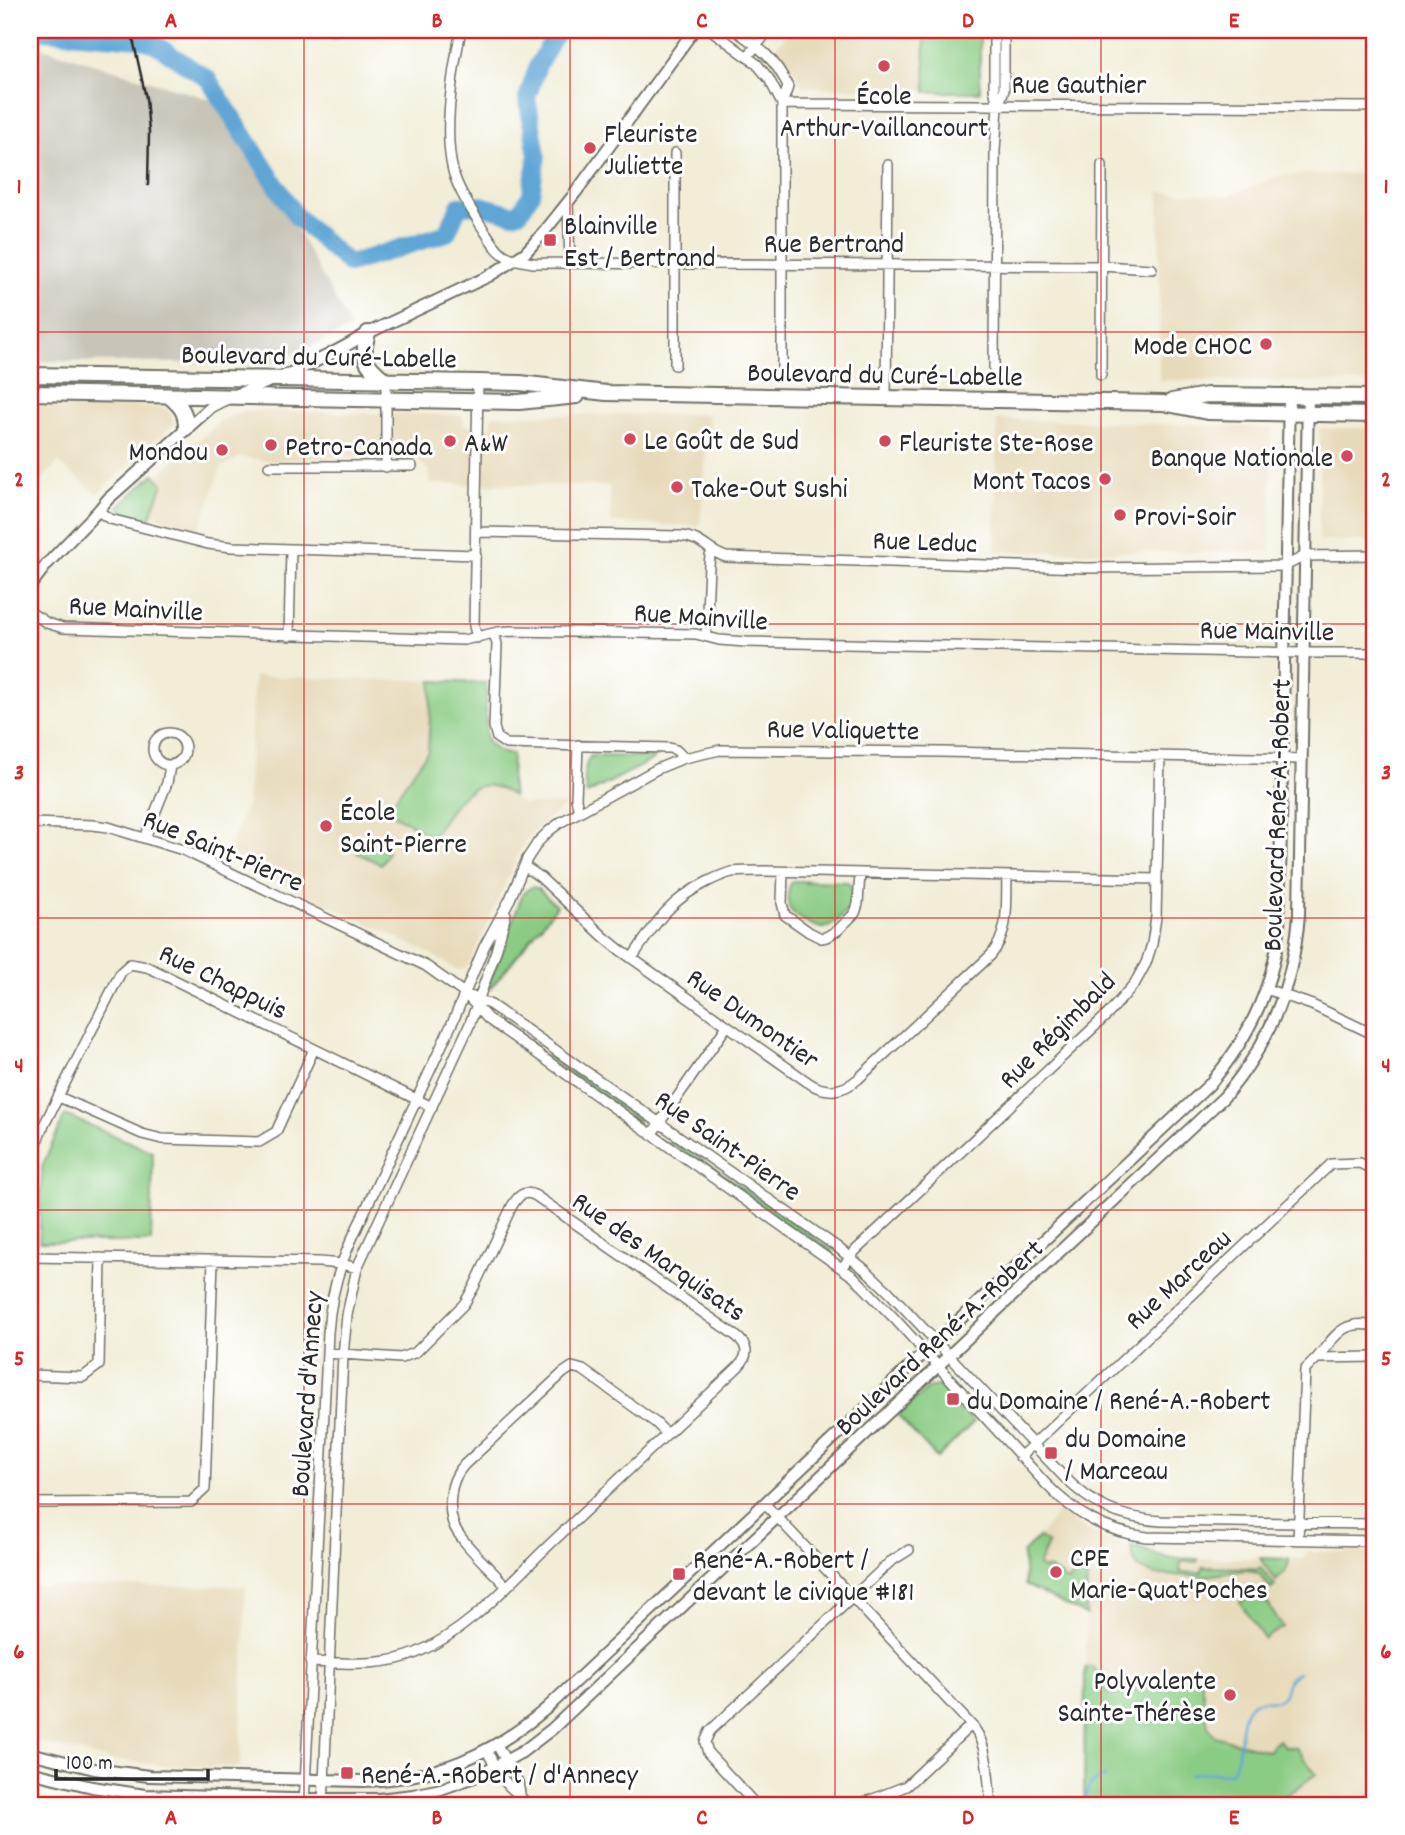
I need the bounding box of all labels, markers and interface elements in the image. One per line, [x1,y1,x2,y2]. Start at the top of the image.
text: A [165,6,177,39]
text: B [432,6,443,39]
text: C [696,6,708,39]
text: D [962,6,974,39]
text: E [1229,6,1240,39]
marker: École Arthur-Vaillancourt [876,58,892,74]
street label: Rue Gauthier [1012,68,1147,108]
place label: École Arthur-Vaillancourt [780,79,988,151]
place label: Fleuriste Juliette [604,117,698,189]
marker: Fleuriste Juliette [582,140,598,156]
text: 1 [16,172,22,205]
text: 1 [1383,172,1389,205]
place label: Blainville Est / Bertrand [564,209,716,281]
street label: Rue Bertrand [764,227,904,267]
marker: Blainville Est / Bertrand [542,232,558,248]
place label: Mode CHOC [1133,329,1252,369]
marker: Mode CHOC [1258,336,1274,352]
street label: Boulevard du Curé-Labelle [181,338,457,382]
street label: Boulevard du Curé-Labelle [747,356,1023,400]
place label: Le Goût de Sud [644,424,799,464]
place label: A&W [464,426,509,466]
place label: Fleuriste Ste-Rose [899,426,1094,466]
place label: Petro-Canada [285,430,433,470]
marker: Le Goût de Sud [622,431,638,447]
marker: A&W [442,433,458,449]
marker: Fleuriste Ste-Rose [877,433,893,449]
place label: Mondou [129,435,208,475]
marker: Petro-Canada [263,437,279,453]
place label: Banque Nationale [1150,441,1333,481]
marker: Mondou [214,442,230,458]
marker: Banque Nationale [1339,448,1355,464]
place label: Mont Tacos [973,464,1091,504]
text: 2 [14,465,24,498]
text: 2 [1381,465,1391,498]
marker: Mont Tacos [1097,471,1113,487]
place label: Take-Out Sushi [691,472,848,512]
marker: Take-Out Sushi [669,479,685,495]
place label: Provi-Soir [1134,500,1237,540]
marker: Provi-Soir [1112,507,1128,523]
street label: Rue Leduc [872,523,978,567]
street label: Rue Mainville [68,589,204,635]
street label: Rue Mainville [632,595,769,645]
street label: Rue Mainville [1199,613,1335,655]
street label: Boulevard René-A.-Robert [1255,678,1305,952]
street label: Rue Valiquette [766,712,920,754]
text: 3 [14,758,24,791]
text: 3 [1381,758,1391,791]
place label: École Saint-Pierre [340,795,467,867]
street label: Rue Saint-Pierre [135,802,309,905]
marker: École Saint-Pierre [318,818,334,834]
street label: Rue Chappuis [151,936,293,1033]
street label: Rue Dumontier [677,961,826,1082]
street label: Rue Régimbald [992,965,1127,1100]
text: 4 [14,1051,24,1084]
text: 4 [1381,1051,1391,1084]
street label: Rue Saint-Pierre [645,1083,808,1214]
street label: Rue des Marquisats [562,1184,752,1334]
street label: Rue Marceau [1118,1222,1243,1342]
street label: Boulevard René-A.-Robert [828,1232,1055,1447]
street label: Boulevard d'Annecy [283,1289,337,1499]
text: 5 [14,1344,24,1377]
text: 5 [1381,1344,1391,1377]
place label: du Domaine / René-A.-Robert [967,1384,1270,1424]
marker: du Domaine / René-A.-Robert [945,1391,961,1407]
place label: du Domaine / Marceau [1065,1422,1186,1494]
marker: du Domaine / Marceau [1043,1445,1059,1461]
place label: CPE Marie-Quat'Poches [1070,1541,1268,1613]
place label: René-A.-Robert / devant le civique #181 [693,1543,914,1615]
marker: CPE Marie-Quat'Poches [1048,1564,1064,1580]
marker: René-A.-Robert / devant le civique #181 [671,1566,687,1582]
text: 6 [13,1637,25,1670]
text: 6 [1380,1637,1392,1670]
place label: Polyvalente Sainte-Thérèse [1058,1664,1216,1736]
marker: Polyvalente Sainte-Thérèse [1222,1687,1238,1703]
scale bar [56,1737,208,1781]
text: 100 m [66,1750,113,1780]
place label: René-A.-Robert / d'Annecy [361,1758,638,1798]
marker: René-A.-Robert / d'Annecy [339,1765,355,1781]
text: A [165,1803,177,1835]
text: B [432,1803,443,1835]
text: C [696,1803,708,1835]
text: D [962,1803,974,1835]
text: E [1229,1803,1240,1835]

